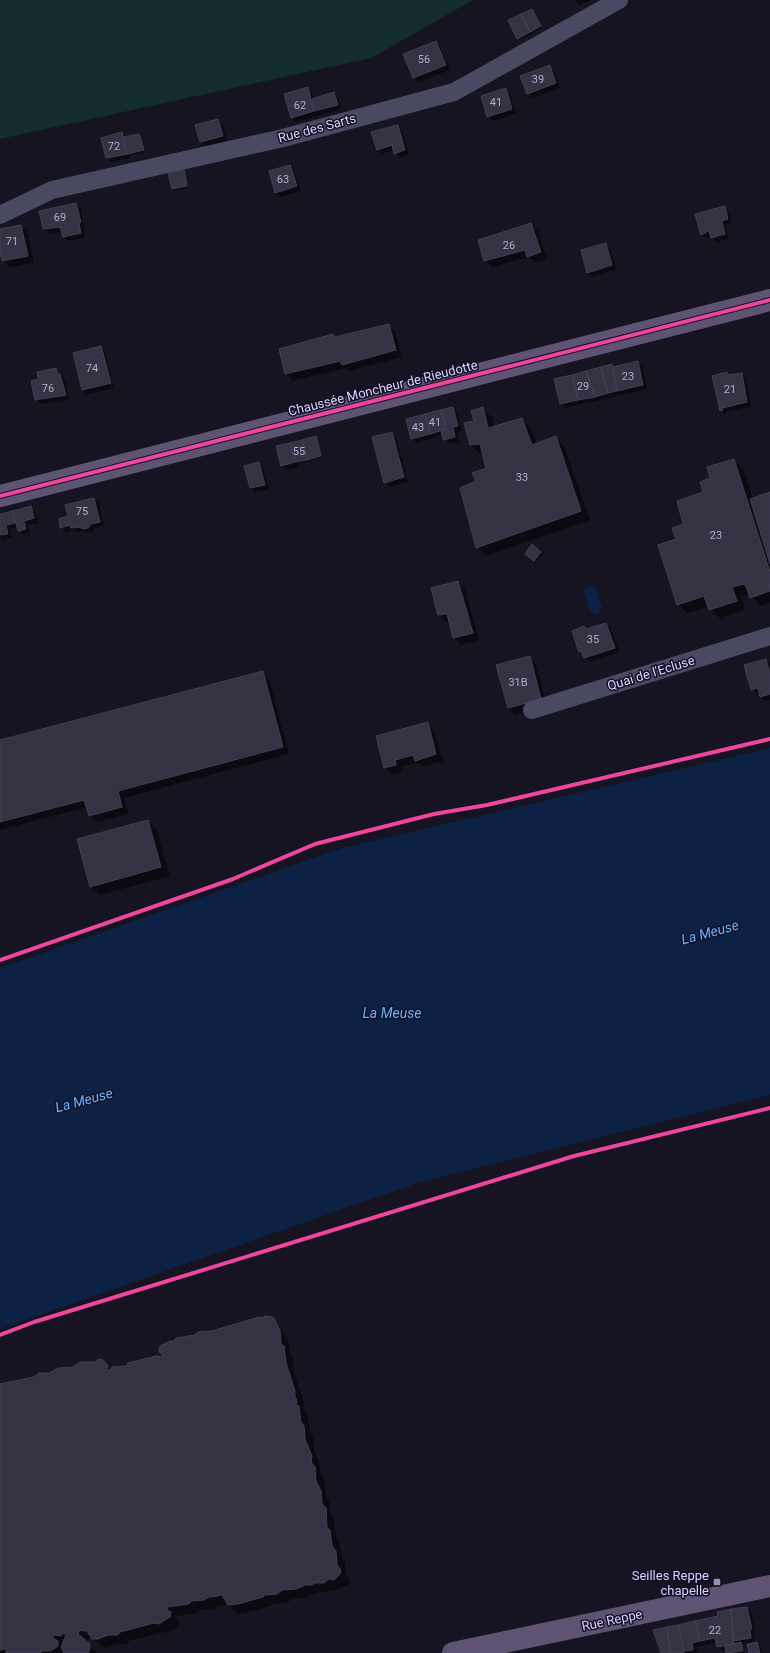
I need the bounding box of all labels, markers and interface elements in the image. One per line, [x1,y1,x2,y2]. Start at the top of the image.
house number: 56 [418,53,430,66]
house number: 39 [532,73,544,86]
house number: 41 [490,96,502,109]
house number: 62 [294,99,306,112]
street label: Rue des Sarts [276,110,358,146]
house number: 72 [108,140,120,153]
house number: 63 [277,173,289,186]
house number: 69 [54,211,66,224]
house number: 71 [6,235,18,248]
house number: 26 [503,239,515,252]
street label: Chaussée Moncheur de Rieudotte [287,357,479,419]
house number: 74 [86,362,98,375]
house number: 23 [622,370,634,383]
house number: 29 [577,380,589,393]
house number: 76 [42,382,54,395]
house number: 21 [724,383,736,396]
house number: 41 [429,416,441,429]
house number: 43 [412,421,424,434]
house number: 55 [293,445,305,458]
house number: 33 [516,471,528,484]
house number: 75 [76,505,88,518]
house number: 23 [710,529,722,542]
house number: 35 [587,633,599,646]
street label: Quai de l'Ecluse [606,653,697,693]
house number: 31B [508,676,528,689]
water label: La Meuse [679,917,741,947]
water label: La Meuse [363,1005,421,1021]
water label: La Meuse [53,1085,115,1115]
place label: Seilles Reppe chapelle [632,1568,709,1598]
marker: Seilles Reppe chapelle [712,1577,722,1587]
street label: Rue Reppe [580,1606,644,1634]
house number: 22 [709,1624,721,1637]

